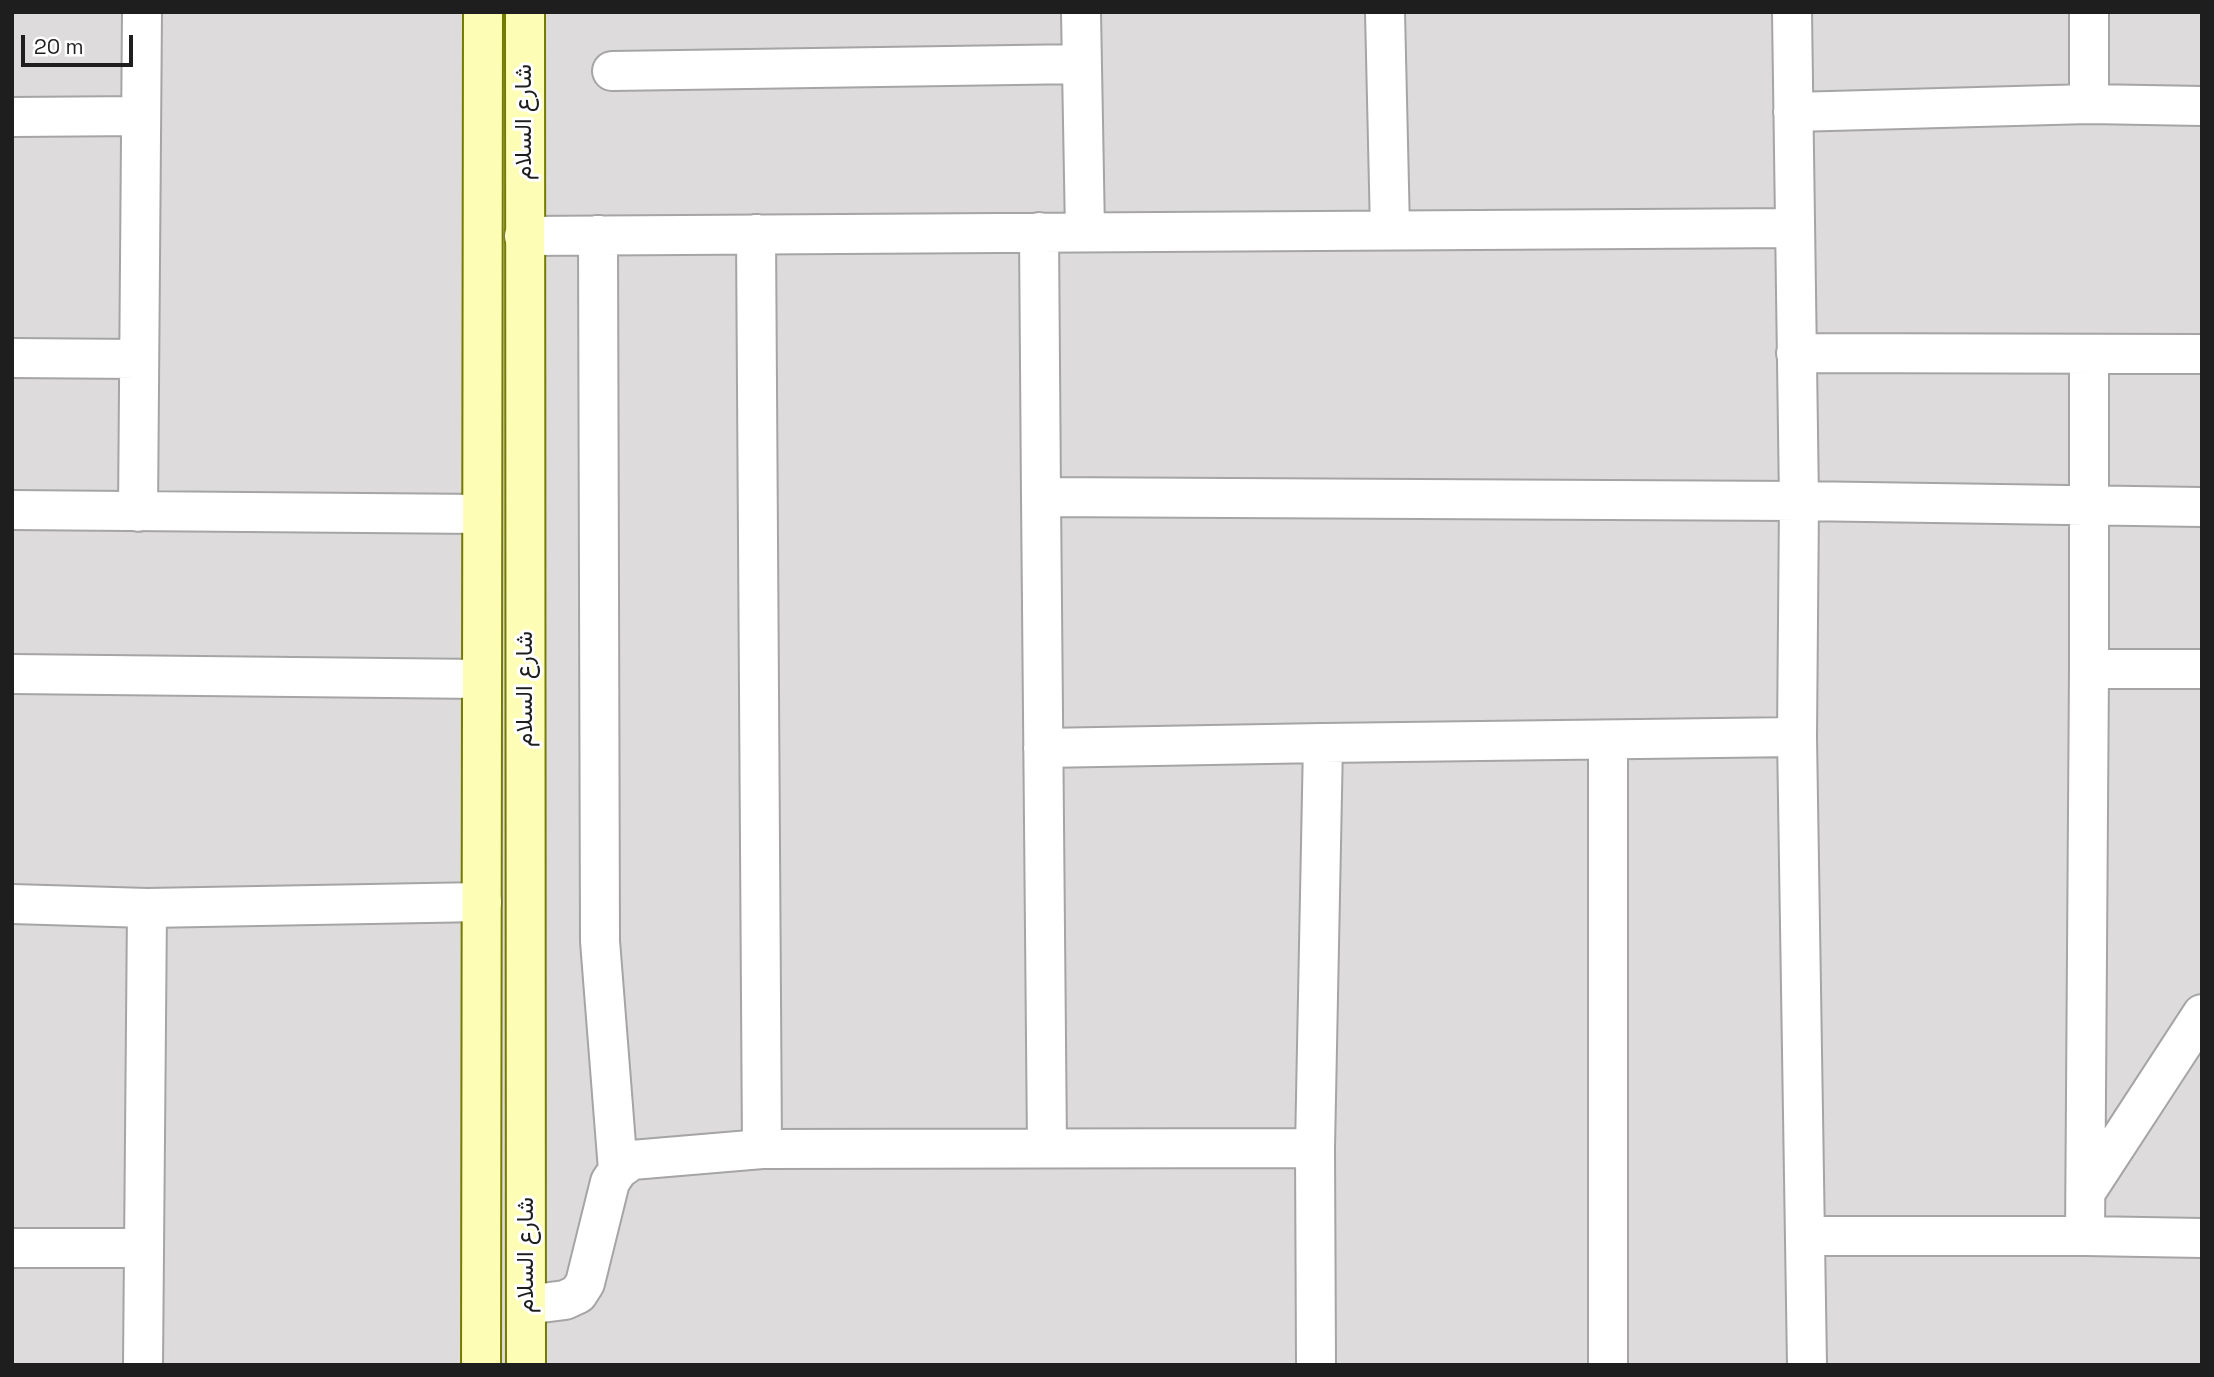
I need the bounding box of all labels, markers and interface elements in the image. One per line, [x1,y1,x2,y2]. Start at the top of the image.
scale bar [24,21,136,65]
text: 20 m [34,33,84,60]
street label: شارع السلام [510,64,538,180]
street label: شارع السلام [511,631,539,747]
street label: شارع السلام [512,1197,540,1313]

